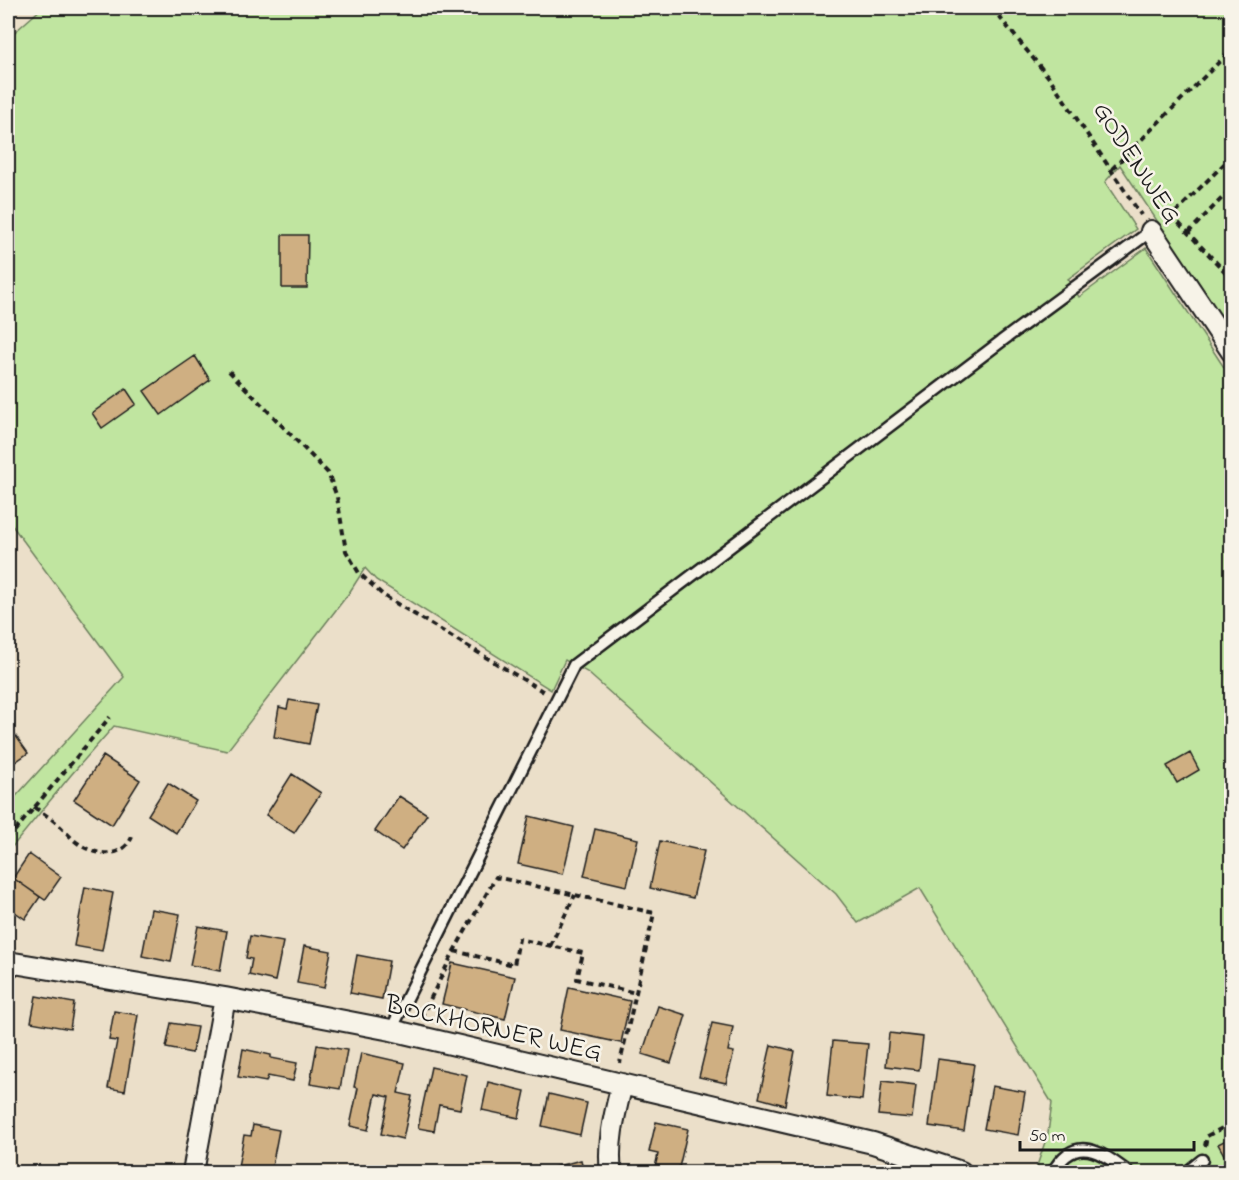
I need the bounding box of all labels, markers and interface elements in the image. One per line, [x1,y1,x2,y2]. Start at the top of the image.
street label: GODENWEG [1082,95,1190,232]
street label: BOCKHORNER WEG [380,985,606,1073]
scale bar [1020,1114,1194,1152]
text: 50 m [1029,1124,1066,1150]

